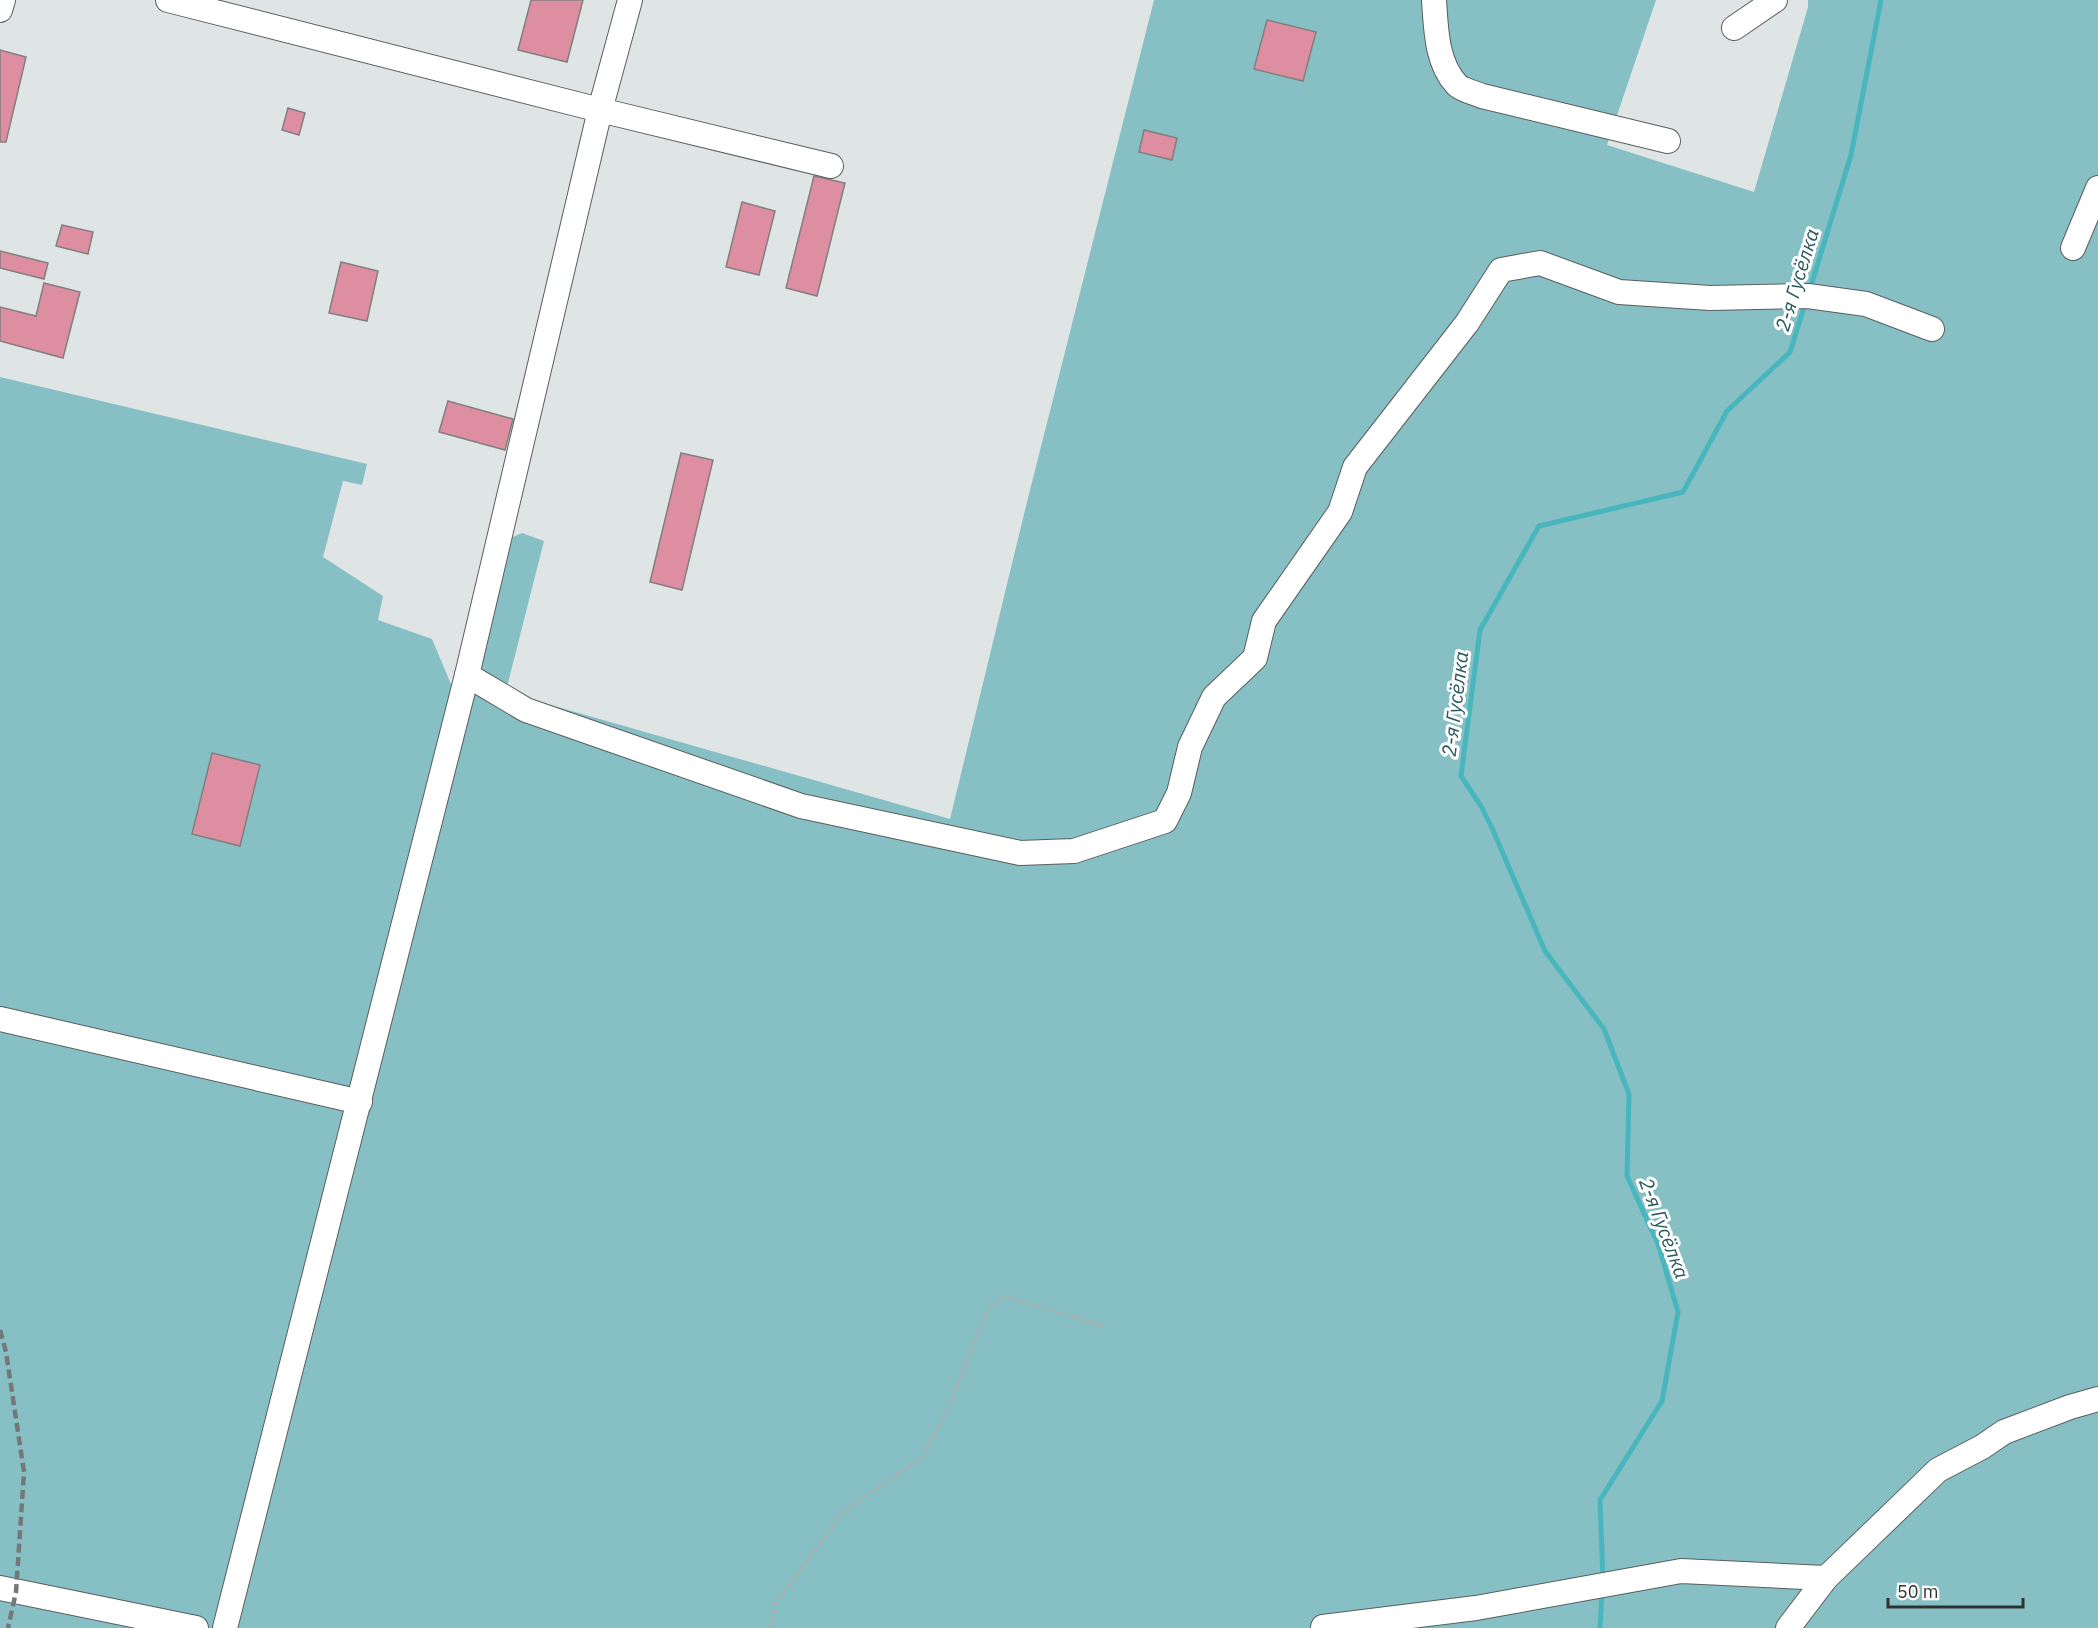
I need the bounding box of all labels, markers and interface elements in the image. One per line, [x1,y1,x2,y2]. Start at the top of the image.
water label: 2-я Гусёлка [1768,225,1825,335]
water label: 2-я Гусёлка [1435,650,1474,758]
water label: 2-я Гусёлка [1633,1173,1696,1282]
scale bar [1888,1571,2023,1609]
text: 50 m [1897,1580,1939,1603]

